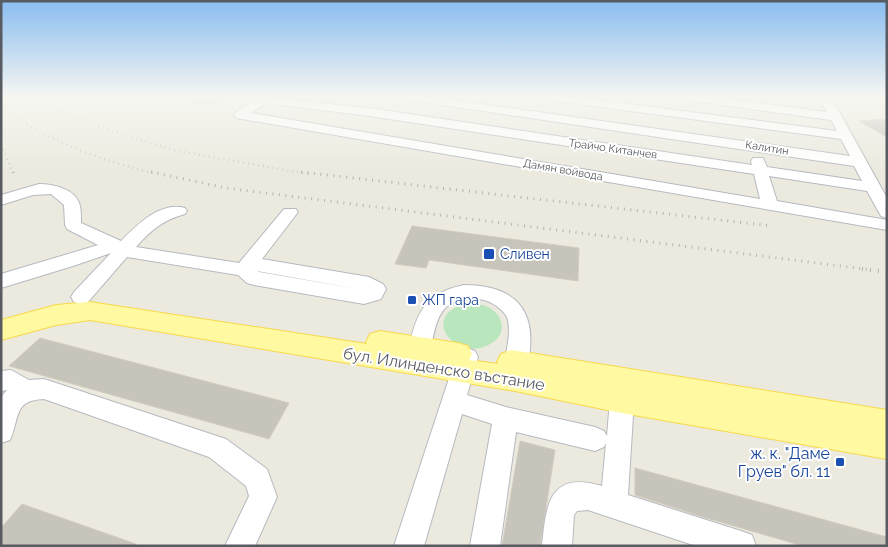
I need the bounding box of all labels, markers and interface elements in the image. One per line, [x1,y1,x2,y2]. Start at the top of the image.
street label: Трайчо Китанчев [568,136,658,162]
street label: Калитин [744,138,790,158]
street label: Дамян войвода [522,157,604,183]
place label: Сливен [500,246,550,262]
marker: Сливен [482,247,496,261]
place label: ЖП гара [422,292,479,308]
marker: ЖП гара [406,294,418,306]
street label: бул. Илинденско въстание [342,344,546,394]
place label: ж. к. "Даме Груев" бл. 11 [738,444,830,481]
marker: ж. к. "Даме Груев" бл. 11 [834,456,846,468]

